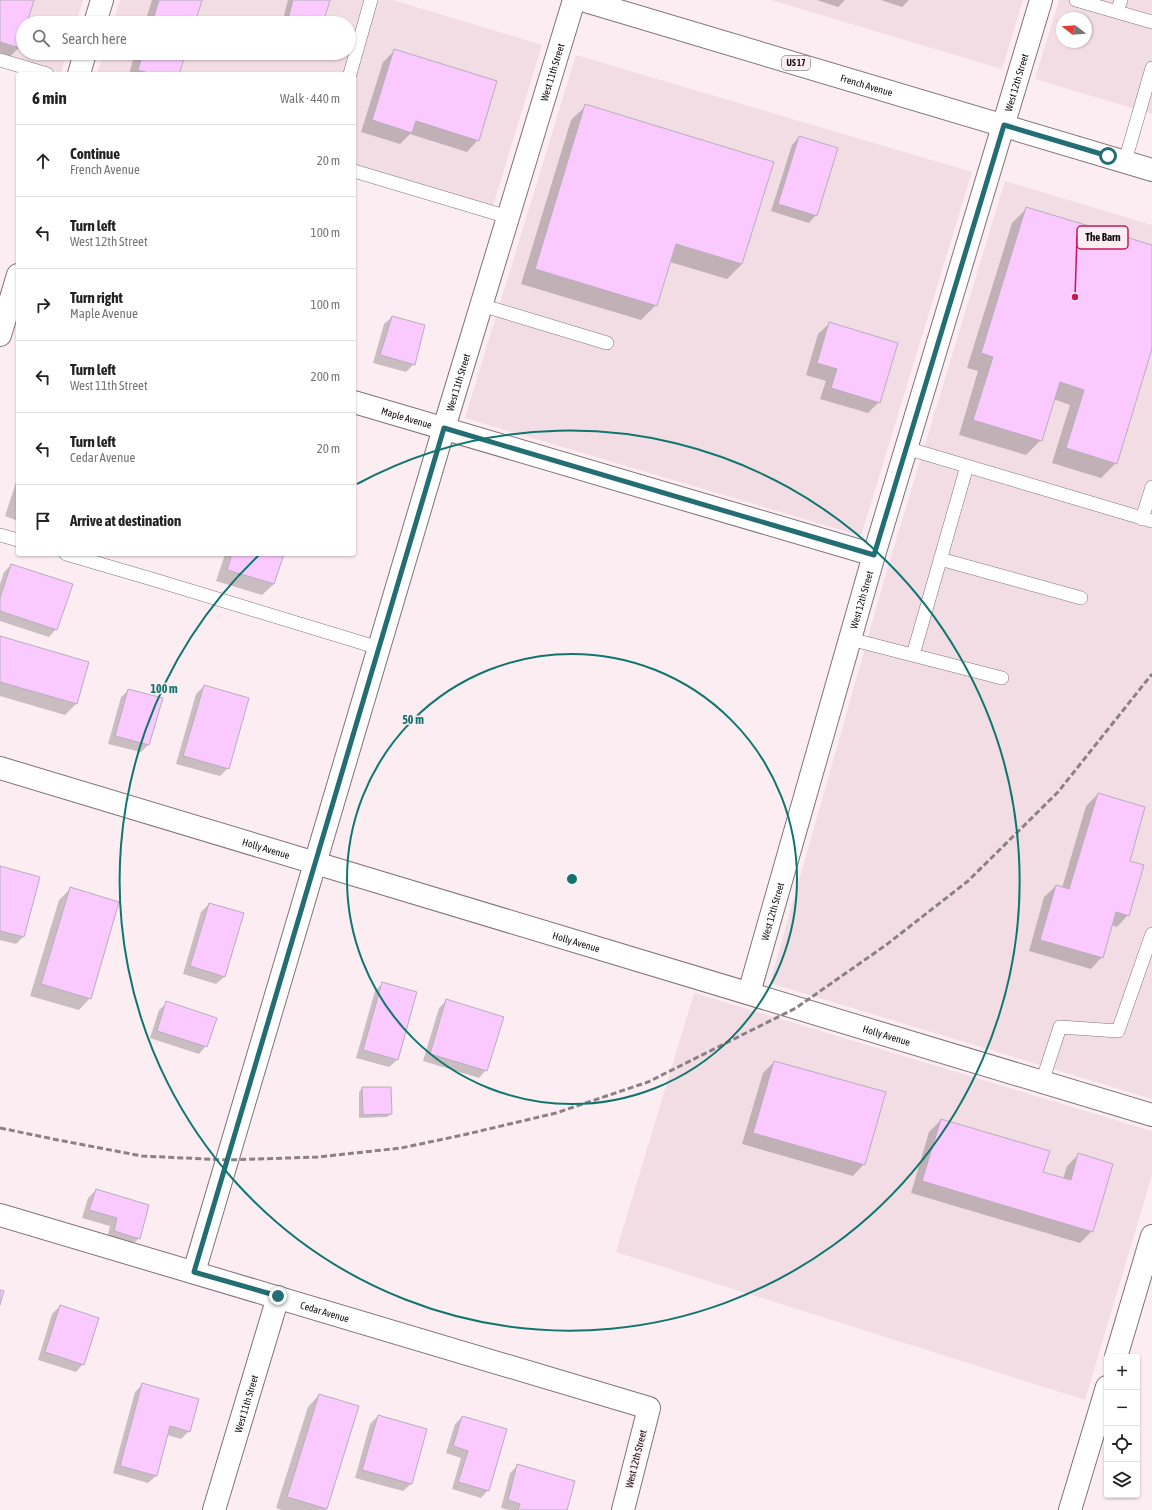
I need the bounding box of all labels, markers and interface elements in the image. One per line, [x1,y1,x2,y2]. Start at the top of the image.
north arrow [1056,12,1092,48]
search box [16,16,356,60]
icon: search [30,27,52,49]
text: Search here [62,30,127,47]
street label: West 11th Street [538,42,566,103]
street label: West 12th Street [1002,52,1030,113]
road number: US 17 [782,56,810,70]
street label: French Avenue [839,72,894,98]
text: 6 min [32,88,67,108]
text: Walk · 440 m [280,91,340,106]
text: Continue [70,145,120,162]
route start [1099,147,1117,165]
icon: ahead [32,150,54,172]
text: 20 m [317,153,340,168]
text: French Avenue [70,162,140,177]
text: Turn left [70,217,116,234]
icon: left [32,222,54,244]
text: 100 m [311,225,340,240]
callout: The Barn [1077,226,1128,249]
text: The Barn [1085,231,1121,243]
text: West 12th Street [70,234,148,249]
text: Turn right [70,289,123,306]
icon: right [32,294,54,316]
text: 100 m [311,297,340,312]
text: Maple Avenue [70,306,138,321]
street label: West 11th Street [444,352,472,413]
text: Turn left [70,361,116,378]
icon: left [32,366,54,388]
text: 200 m [311,369,340,384]
text: West 11th Street [70,378,148,393]
street label: Maple Avenue [380,405,434,430]
text: Turn left [70,433,116,450]
icon: left [32,438,54,460]
text: 20 m [317,441,340,456]
text: Cedar Avenue [70,450,136,465]
icon: arrive [32,510,54,532]
text: Arrive at destination [70,512,181,529]
street label: West 12th Street [848,569,875,630]
text: 100 m [150,682,178,696]
text: 50 m [402,713,424,727]
street label: Holly Avenue [241,836,292,861]
centre of rings [565,872,579,886]
street label: West 12th Street [759,881,786,942]
street label: Holly Avenue [551,929,602,954]
street label: Holly Avenue [862,1023,912,1048]
route end [269,1287,287,1305]
street label: Cedar Avenue [299,1299,351,1324]
map controls [1104,1354,1140,1498]
button: + [1104,1354,1140,1390]
street label: West 11th Street [232,1373,260,1434]
button: − [1104,1390,1140,1426]
button: locate [1104,1426,1140,1462]
street label: West 12th Street [623,1429,649,1489]
button: layers [1104,1462,1140,1498]

